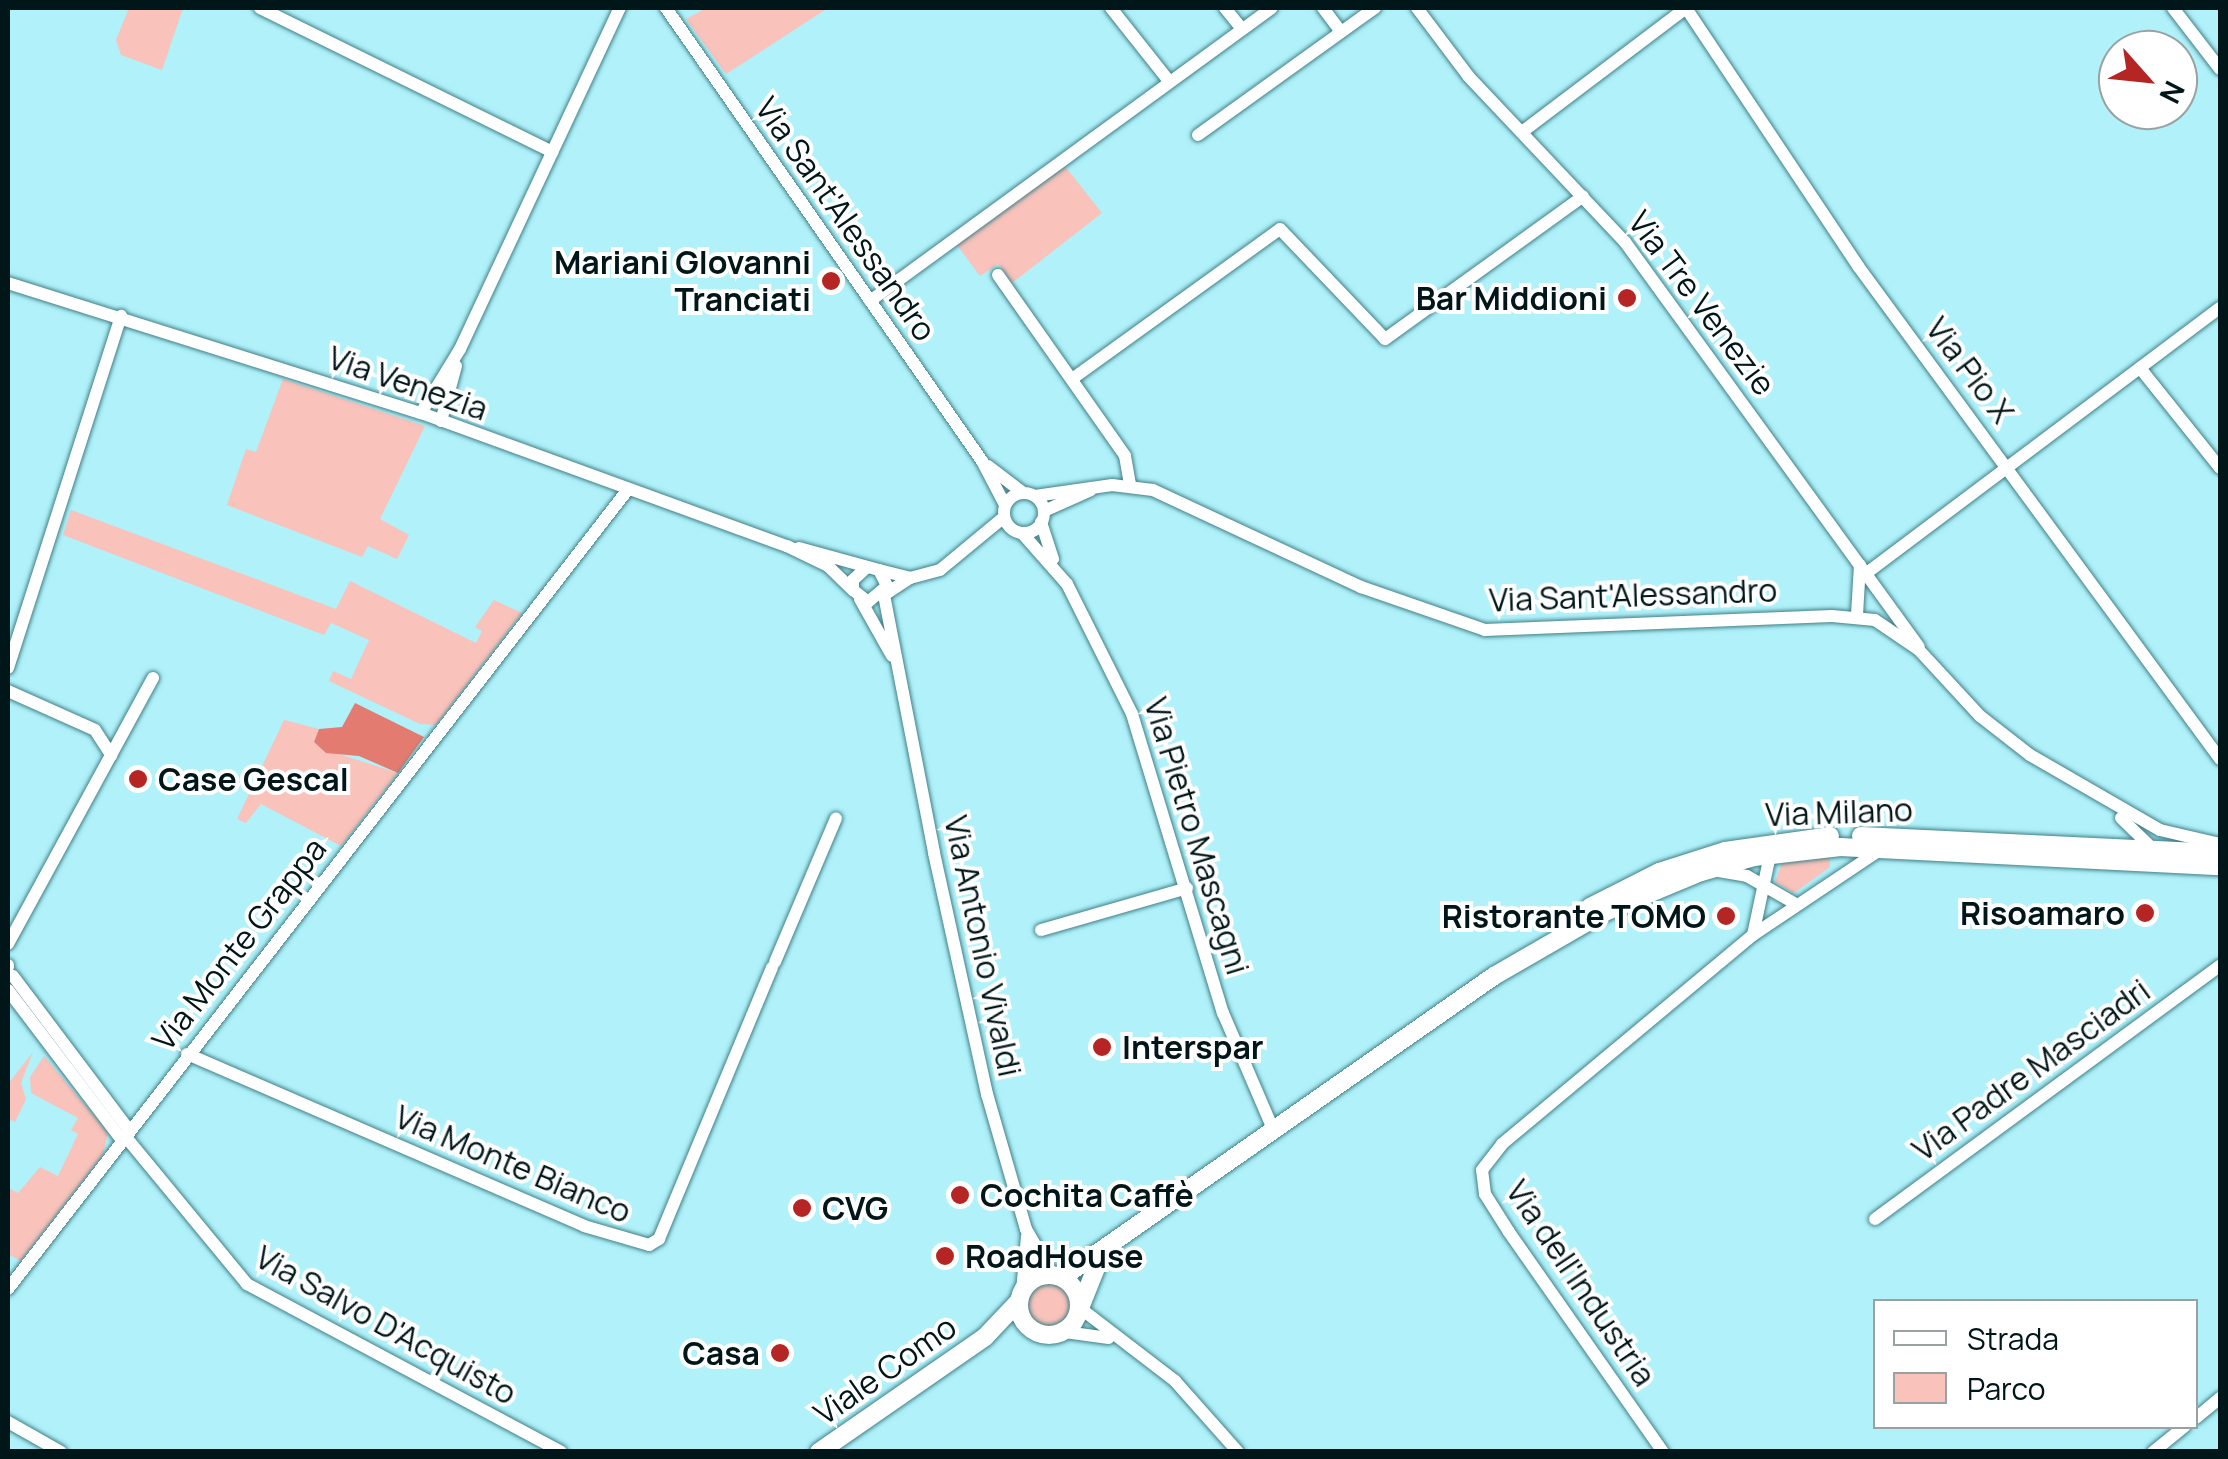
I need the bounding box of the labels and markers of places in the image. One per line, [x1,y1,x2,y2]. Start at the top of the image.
place label: Mariani GIovanni Tranciati [554,244,811,319]
marker: Mariani GIovanni Tranciati [820,270,842,292]
place label: Bar Middioni [1416,279,1607,317]
marker: Bar Middioni [1616,287,1638,309]
place label: Case Gescal [158,760,349,798]
marker: Case Gescal [127,768,149,790]
place label: Risoamaro [1960,894,2125,932]
place label: Ristorante TOMO [1442,897,1706,935]
marker: Risoamaro [2134,902,2156,924]
marker: Ristorante TOMO [1715,905,1737,927]
place label: Interspar [1122,1028,1264,1066]
marker: Interspar [1091,1036,1113,1058]
place label: Cochita Caffè [980,1176,1194,1214]
marker: Cochita Caffè [949,1184,971,1206]
place label: CVG [822,1189,888,1227]
marker: CVG [791,1197,813,1219]
place label: RoadHouse [965,1237,1144,1275]
marker: RoadHouse [934,1245,956,1267]
place label: Casa [682,1334,760,1372]
marker: Casa [769,1342,791,1364]

